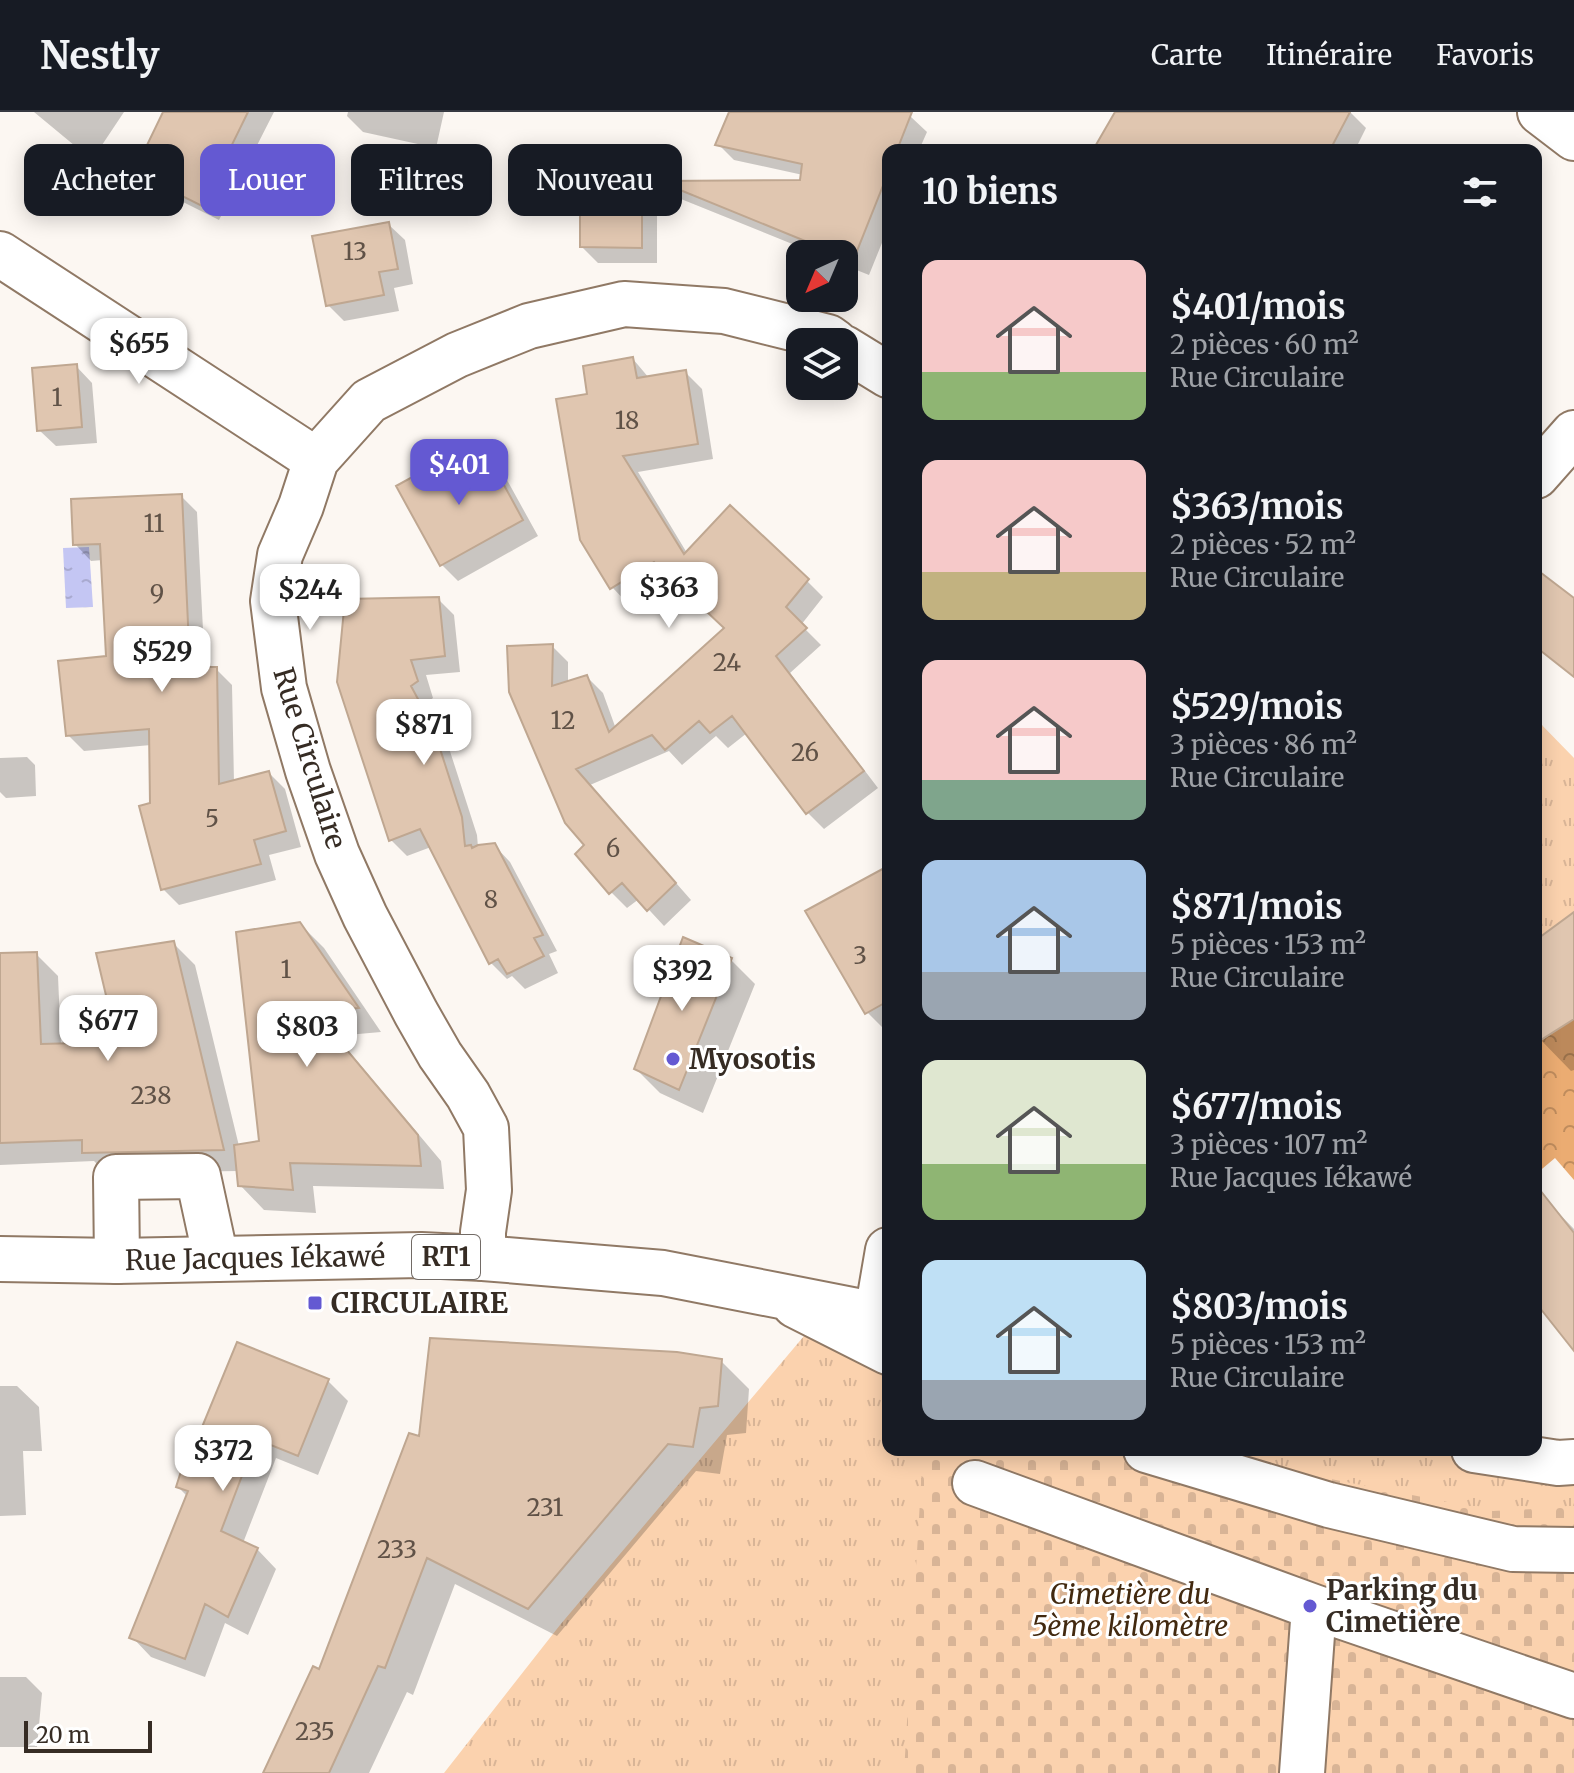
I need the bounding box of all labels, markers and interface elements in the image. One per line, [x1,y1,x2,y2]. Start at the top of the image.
text: Nestly [40,32,159,79]
text: Carte [1151,37,1222,73]
text: Itinéraire [1266,37,1392,73]
text: Favoris [1436,37,1534,73]
chip: Acheter [24,144,184,216]
chip: Louer [200,144,335,216]
chip: Filtres [351,144,492,216]
chip: Nouveau [508,144,682,216]
icon: filters [1458,170,1502,214]
text: 10 biens [922,171,1058,213]
house number: 13 [343,236,367,267]
north arrow [786,240,858,312]
map controls [786,240,858,400]
text: $401/mois [1170,286,1346,328]
icon: home [986,292,1082,388]
pin: $655 [92,318,186,386]
text: $655 [108,327,170,360]
button: layers [786,328,858,400]
text: 2 pièces · 60 m² [1170,328,1359,361]
text: Rue Circulaire [1170,361,1344,394]
house number: 1 [52,382,63,413]
house number: 18 [615,405,639,436]
pin: $401 [412,439,506,507]
text: $401 [428,448,490,481]
text: $363/mois [1170,486,1344,528]
icon: home [986,492,1082,588]
house number: 11 [144,508,165,539]
text: 2 pièces · 52 m² [1170,528,1356,561]
text: Rue Circulaire [1170,561,1344,594]
pin: $363 [622,562,716,630]
pin: $244 [263,564,357,632]
text: $363 [639,571,699,604]
text: $244 [278,573,342,606]
house number: 9 [150,578,164,609]
pin: $529 [115,626,209,694]
text: $529 [132,635,192,668]
house number: 24 [713,647,741,678]
street label: Rue Circulaire [265,663,355,853]
text: $529/mois [1170,686,1343,728]
icon: home [986,692,1082,788]
pin: $871 [377,699,471,767]
house number: 12 [551,705,575,736]
text: $871 [394,708,454,741]
text: 3 pièces · 86 m² [1170,728,1357,761]
house number: 26 [791,737,819,768]
text: Rue Circulaire [1170,761,1344,794]
house number: 5 [205,803,219,834]
house number: 6 [606,833,620,864]
house number: 8 [484,884,498,915]
text: $871/mois [1170,886,1343,928]
icon: home [986,892,1082,988]
text: 5 pièces · 153 m² [1170,928,1366,961]
house number: 3 [853,940,867,971]
pin: $392 [635,945,729,1013]
house number: 1 [281,954,292,985]
text: $392 [651,954,713,987]
text: Rue Circulaire [1170,961,1344,994]
pin: $677 [61,995,155,1063]
pin: $803 [260,1001,354,1069]
text: $677 [77,1004,139,1037]
text: $803 [275,1010,339,1043]
place label: Myosotis [689,1041,816,1077]
marker: Myosotis [664,1050,682,1068]
house number: 238 [130,1080,172,1111]
text: $677/mois [1170,1086,1342,1128]
icon: home [986,1092,1082,1188]
text: 3 pièces · 107 m² [1170,1128,1367,1161]
text: Rue Jacques Iékawé [1170,1161,1412,1194]
road number: RT1 [412,1235,480,1279]
street label: Rue Jacques Iékawé [124,1238,386,1278]
place label: CIRCULAIRE [331,1285,508,1321]
text: $803/mois [1170,1286,1348,1328]
icon: home [986,1292,1082,1388]
marker: CIRCULAIRE [306,1294,324,1312]
text: 5 pièces · 153 m² [1170,1328,1366,1361]
text: Rue Circulaire [1170,1361,1344,1394]
pin: $372 [176,1425,270,1493]
text: $372 [193,1434,253,1467]
house number: 231 [527,1492,564,1523]
house number: 233 [377,1534,417,1565]
place label: Parking du Cimetière [1326,1572,1478,1640]
park label: Cimetière du 5ème kilomètre [1032,1576,1228,1644]
marker: Parking du Cimetière [1301,1597,1319,1615]
house number: 235 [295,1716,335,1747]
scale bar [24,1717,152,1753]
text: 20 m [36,1721,90,1749]

